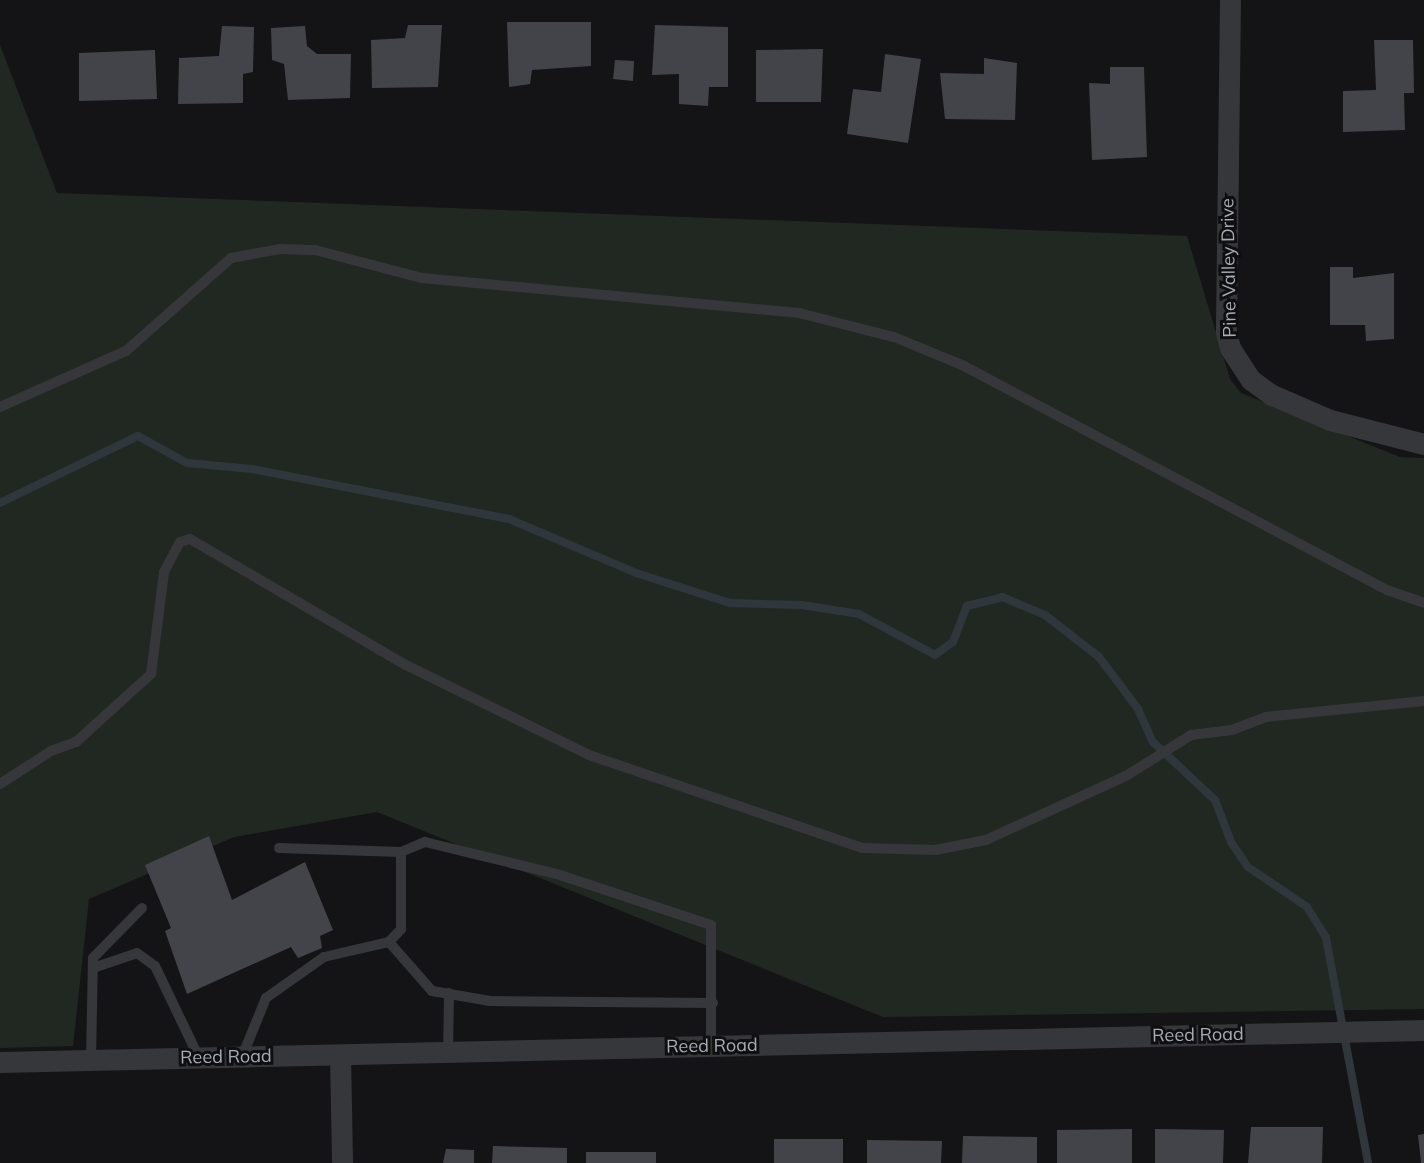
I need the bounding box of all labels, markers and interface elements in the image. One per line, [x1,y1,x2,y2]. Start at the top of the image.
street label: Pine Valley Drive [1217,198,1241,338]
street label: Reed Road [1152,1023,1244,1047]
street label: Reed Road [666,1034,758,1058]
street label: Reed Road [180,1045,272,1069]

